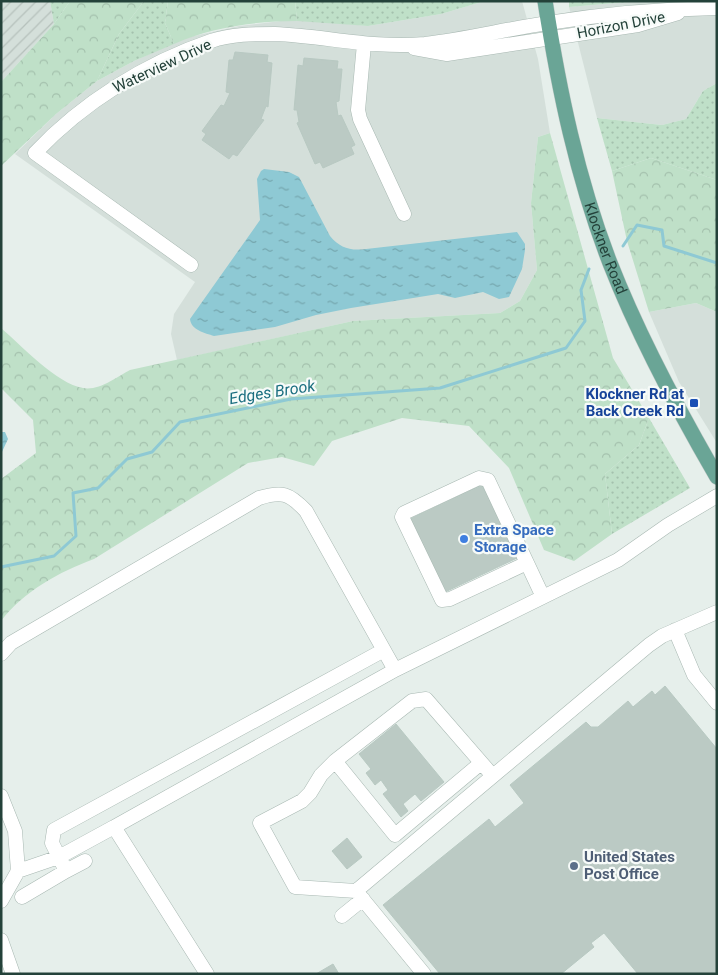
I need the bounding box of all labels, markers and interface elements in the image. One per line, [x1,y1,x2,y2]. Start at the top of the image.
street label: Horizon Drive [575,8,667,42]
street label: Waterview Drive [110,35,214,97]
street label: Klockner Road [581,200,631,297]
water label: Edges Brook [228,376,317,408]
place label: Klockner Rd at Back Creek Rd [586,385,684,420]
marker: Klockner Rd at Back Creek Rd [688,397,700,409]
place label: Extra Space Storage [474,521,554,556]
marker: Extra Space Storage [458,533,470,545]
place label: United States Post Office [584,848,675,883]
marker: United States Post Office [568,860,580,872]

